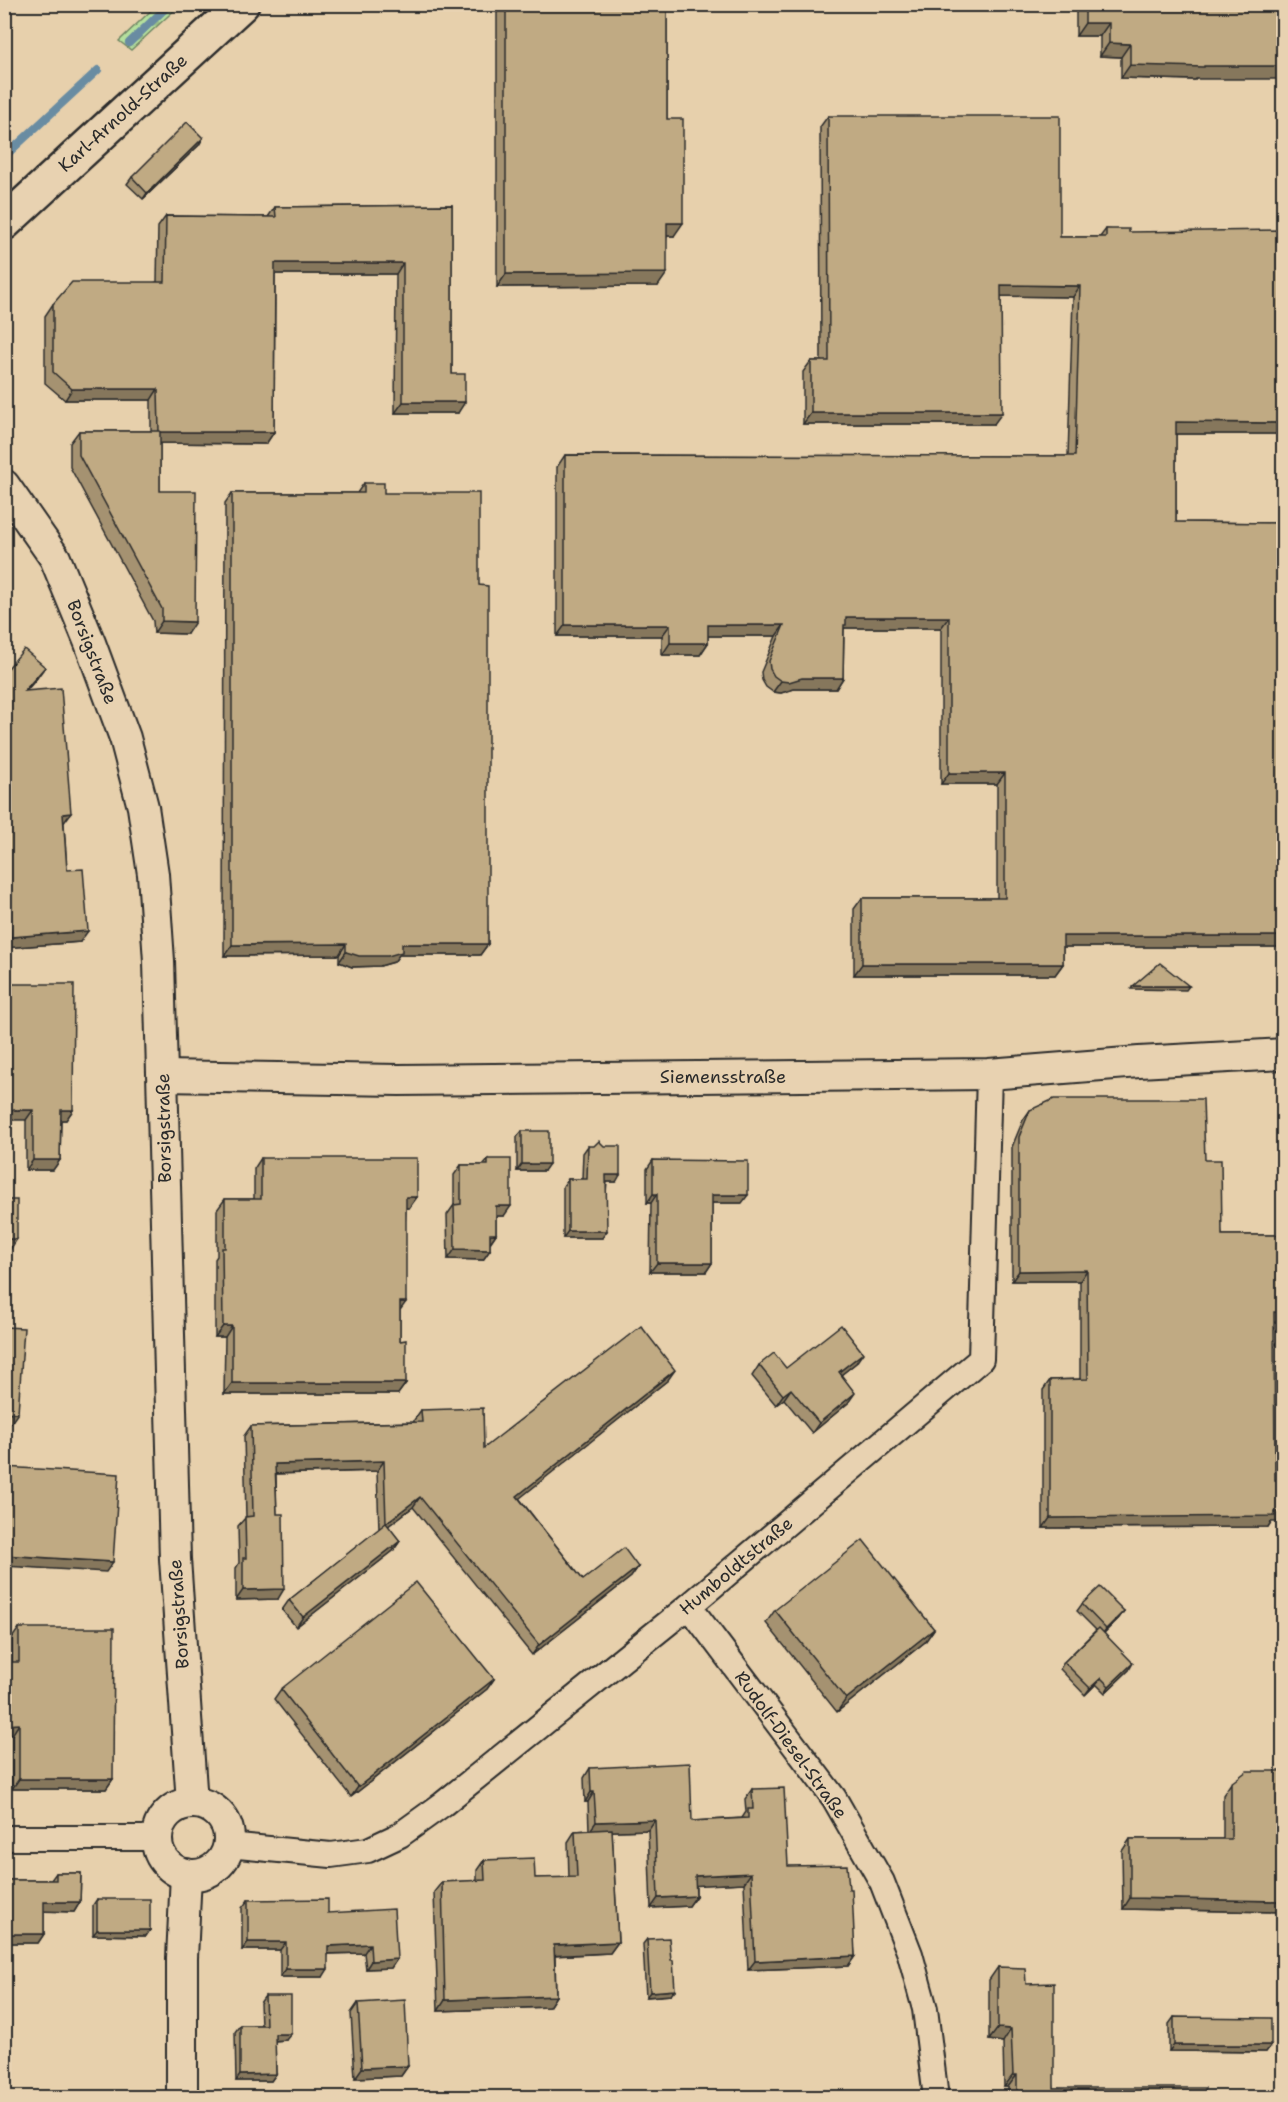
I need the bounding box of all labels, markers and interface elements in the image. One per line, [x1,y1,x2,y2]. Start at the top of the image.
street label: Karl-Arnold-Straße [53,49,193,177]
street label: Borsigstraße [61,596,123,708]
street label: Siemensstraße [660,1065,786,1089]
street label: Borsigstraße [151,1073,177,1183]
street label: Humboldtstraße [674,1511,798,1621]
street label: Borsigstraße [163,1558,195,1670]
street label: Rudolf-Diesel-Straße [729,1666,853,1824]

